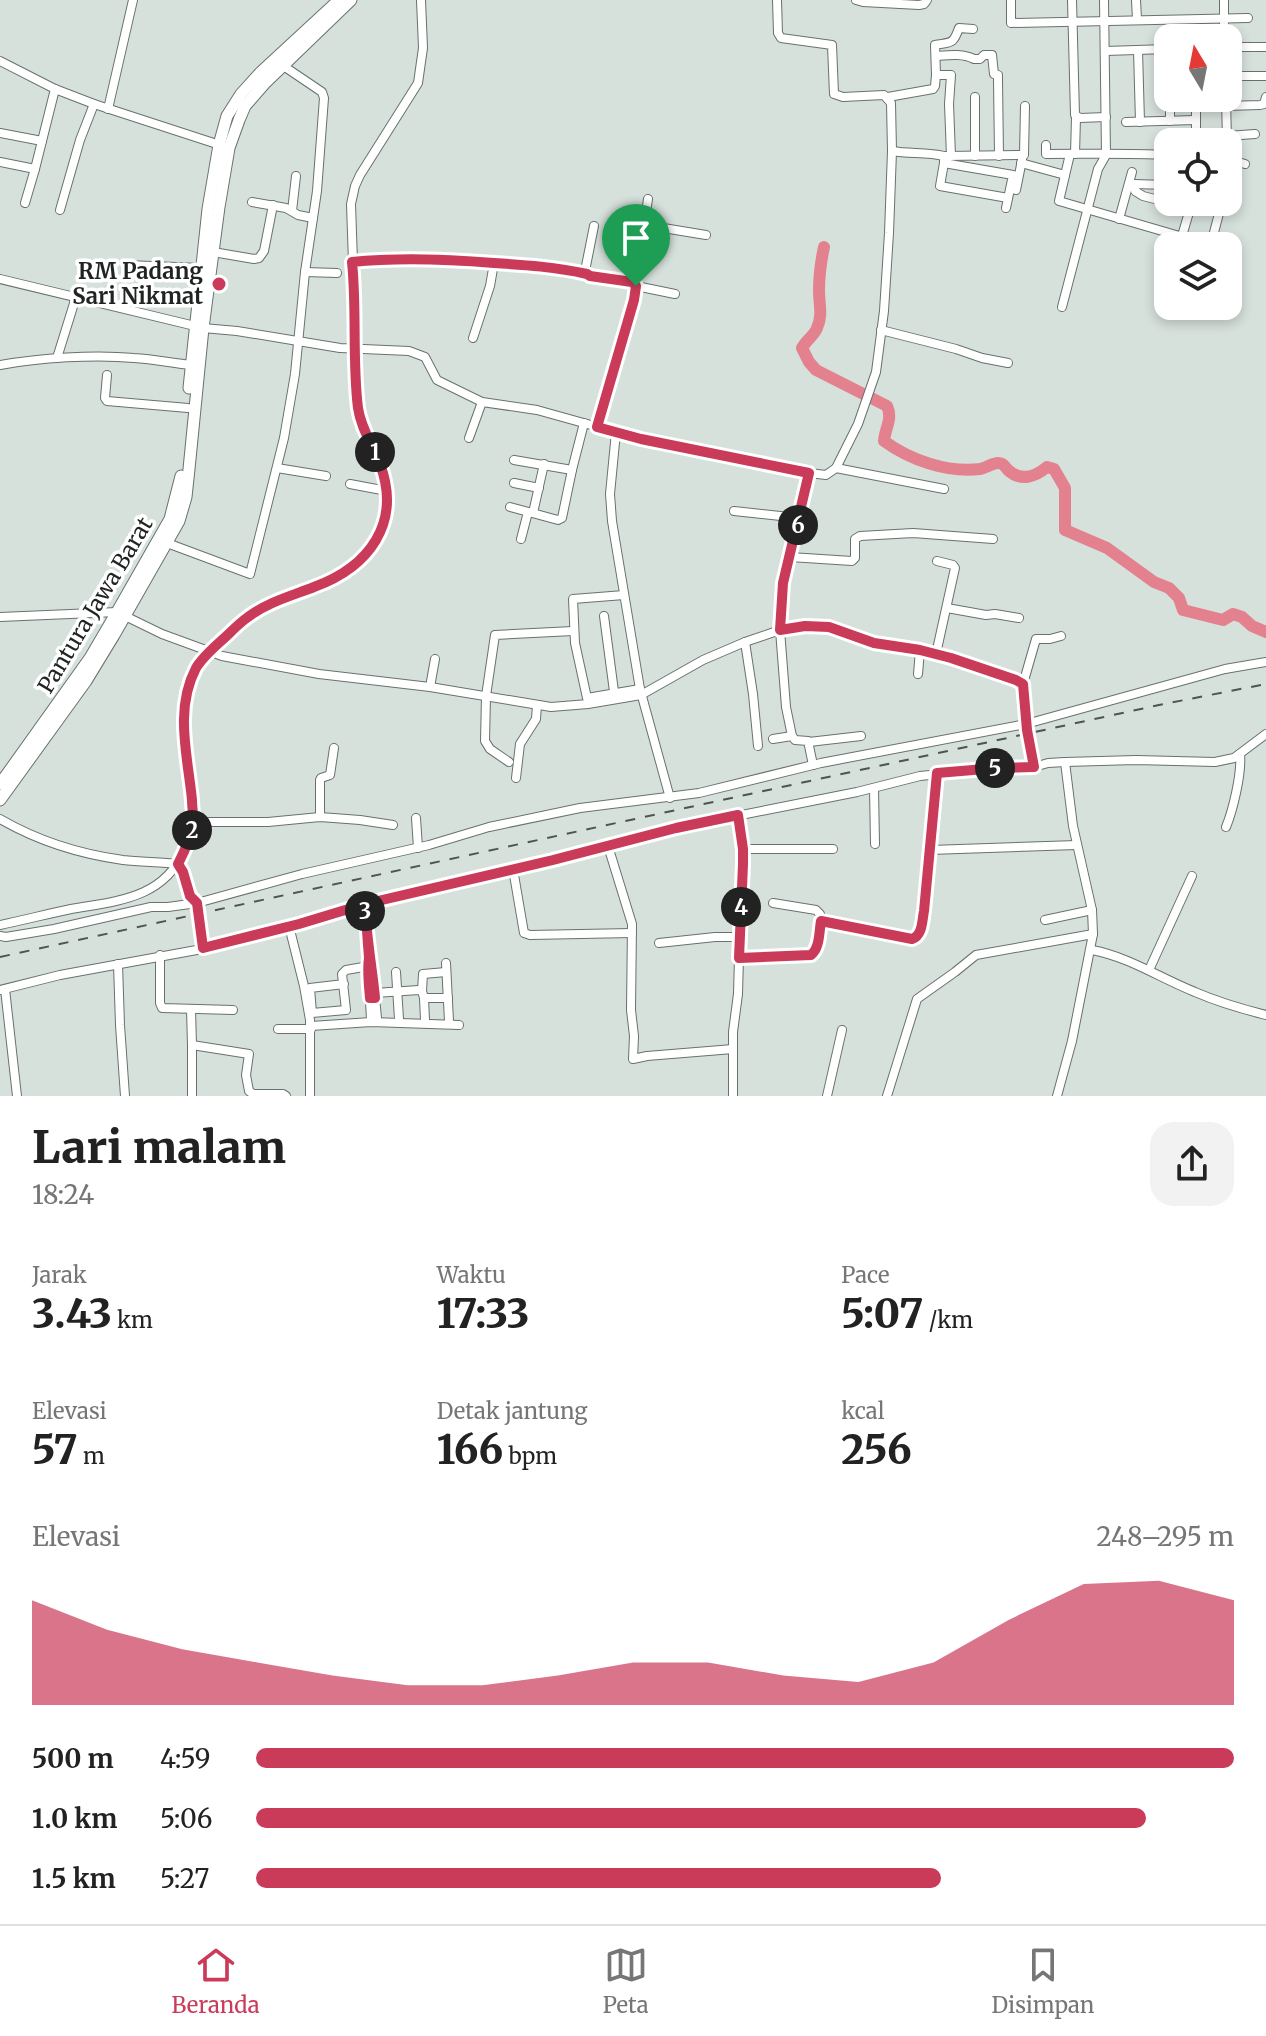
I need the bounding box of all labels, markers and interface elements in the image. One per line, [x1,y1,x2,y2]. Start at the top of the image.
north arrow [1154,24,1242,112]
map controls [1154,24,1242,320]
button: locate [1154,128,1242,216]
pin [602,204,670,286]
icon: arrive [614,216,658,260]
button: layers [1154,232,1242,320]
place label: RM Padang Sari Nikmat [72,257,203,310]
marker: RM Padang Sari Nikmat [210,275,228,293]
pin: 1 [355,432,395,472]
text: 1 [370,438,380,466]
pin: 6 [778,505,818,545]
text: 6 [791,511,805,539]
street label: Pantura Jawa Barat [31,512,159,698]
pin: 5 [975,748,1015,788]
text: 5 [989,754,1001,782]
pin: 2 [172,810,212,850]
text: 2 [186,816,198,844]
pin: 4 [721,887,761,927]
pin: 3 [345,891,385,931]
text: 4 [734,893,748,921]
text: 3 [359,897,371,925]
text: Lari malam [32,1120,286,1175]
button: share [1150,1122,1234,1206]
text: 18:24 [32,1178,94,1211]
text: Jarak [32,1261,87,1289]
text: Waktu [437,1261,506,1289]
text: Pace [841,1261,889,1289]
text: 3.43 [32,1289,112,1339]
text: 17:33 [437,1289,529,1339]
text: 5:07 [841,1289,923,1339]
text: km [112,1306,153,1334]
text: /km [923,1306,973,1334]
text: Elevasi [32,1397,107,1425]
text: Detak jantung [437,1397,588,1425]
text: kcal [841,1397,885,1425]
text: 57 [32,1425,78,1475]
text: 166 [437,1425,503,1475]
text: 256 [841,1425,912,1475]
text: m [78,1442,105,1470]
text: bpm [503,1442,557,1470]
text: Elevasi [32,1520,120,1553]
text: 248–295 m [1096,1520,1234,1553]
text: 500 m [32,1742,114,1775]
text: 4:59 [160,1742,211,1775]
text: 1.0 km [32,1802,117,1835]
text: 5:06 [160,1802,212,1835]
text: 1.5 km [32,1862,116,1895]
text: 5:27 [160,1862,209,1895]
tab: Beranda [172,1943,260,2019]
tab: Peta [603,1943,649,2019]
tab: Disimpan [992,1943,1094,2019]

